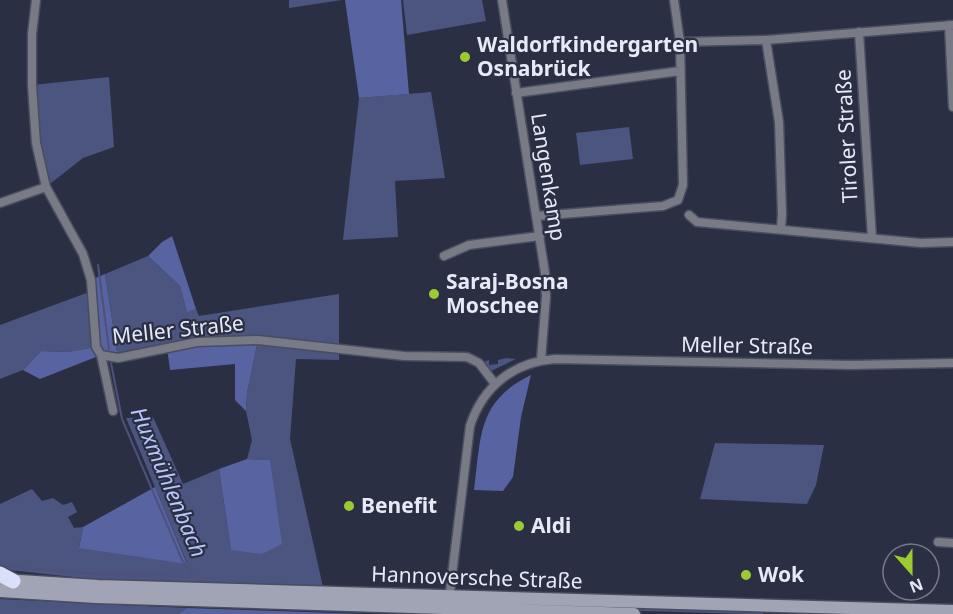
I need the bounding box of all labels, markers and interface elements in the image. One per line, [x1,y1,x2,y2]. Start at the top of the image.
place label: Waldorfkindergarten Osnabrück [477,30,698,82]
marker: Waldorfkindergarten Osnabrück [458,50,472,64]
street label: Tiroler Straße [829,69,863,204]
street label: Langenkamp [525,111,573,243]
place label: Saraj-Bosna Moschee [446,267,569,319]
marker: Saraj-Bosna Moschee [427,287,441,301]
street label: Meller Straße [111,308,245,350]
street label: Meller Straße [681,330,813,360]
water label: Huxmühlenbach [125,402,215,561]
place label: Benefit [361,491,437,519]
marker: Benefit [342,499,356,513]
place label: Aldi [531,511,571,539]
marker: Aldi [512,519,526,533]
north arrow [881,542,941,602]
street label: Hannoversche Straße [371,559,583,595]
place label: Wok [758,560,805,588]
marker: Wok [739,568,753,582]
text: N [906,573,926,599]

